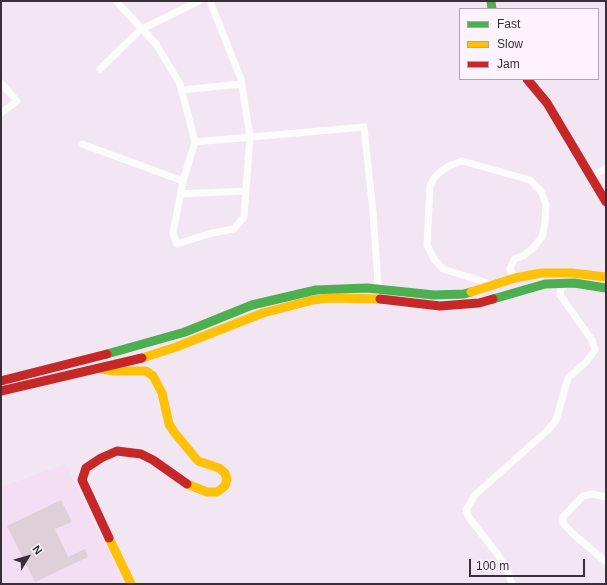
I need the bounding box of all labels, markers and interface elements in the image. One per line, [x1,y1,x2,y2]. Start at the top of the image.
legend [459,8,599,80]
text: Fast [497,17,520,31]
text: Slow [497,37,523,51]
text: Jam [497,57,520,71]
north arrow [8,537,48,577]
text: N [30,543,45,557]
scale bar [471,551,587,577]
text: 100 m [476,559,509,573]

